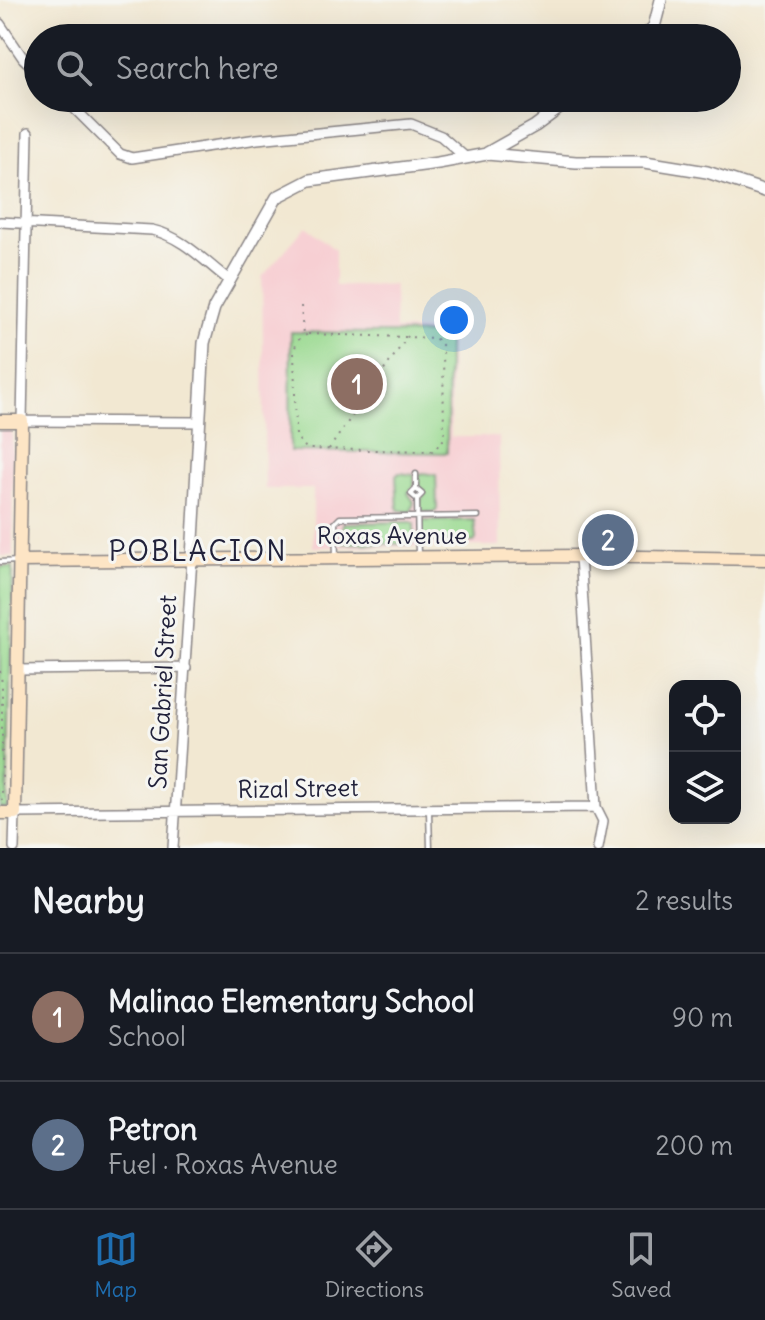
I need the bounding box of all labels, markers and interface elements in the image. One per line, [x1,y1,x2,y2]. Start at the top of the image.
search box [24,24,741,112]
icon: search [52,46,96,90]
text: Search here [116,49,279,87]
your location [434,300,474,340]
pin: 1 [331,354,383,414]
pin: 2 [582,510,634,570]
street label: Roxas Avenue [317,520,467,550]
district label: POBLACION [108,533,288,569]
street label: San Gabriel Street [142,594,182,790]
map controls [669,680,741,824]
button: locate [669,680,741,752]
button: layers [669,752,741,824]
street label: Rizal Street [237,772,359,804]
text: Nearby [32,879,145,922]
text: 2 results [635,884,733,917]
text: Malinao Elementary School [108,982,475,1020]
text: 1 [53,1001,63,1034]
text: 90 m [672,1001,733,1034]
text: School [108,1020,186,1053]
text: Petron [108,1110,197,1148]
text: 2 [51,1129,65,1162]
text: 200 m [656,1129,733,1162]
text: Fuel · Roxas Avenue [108,1148,338,1181]
tab: Map [94,1227,138,1303]
tab: Directions [325,1227,424,1303]
tab: Saved [611,1227,671,1303]

